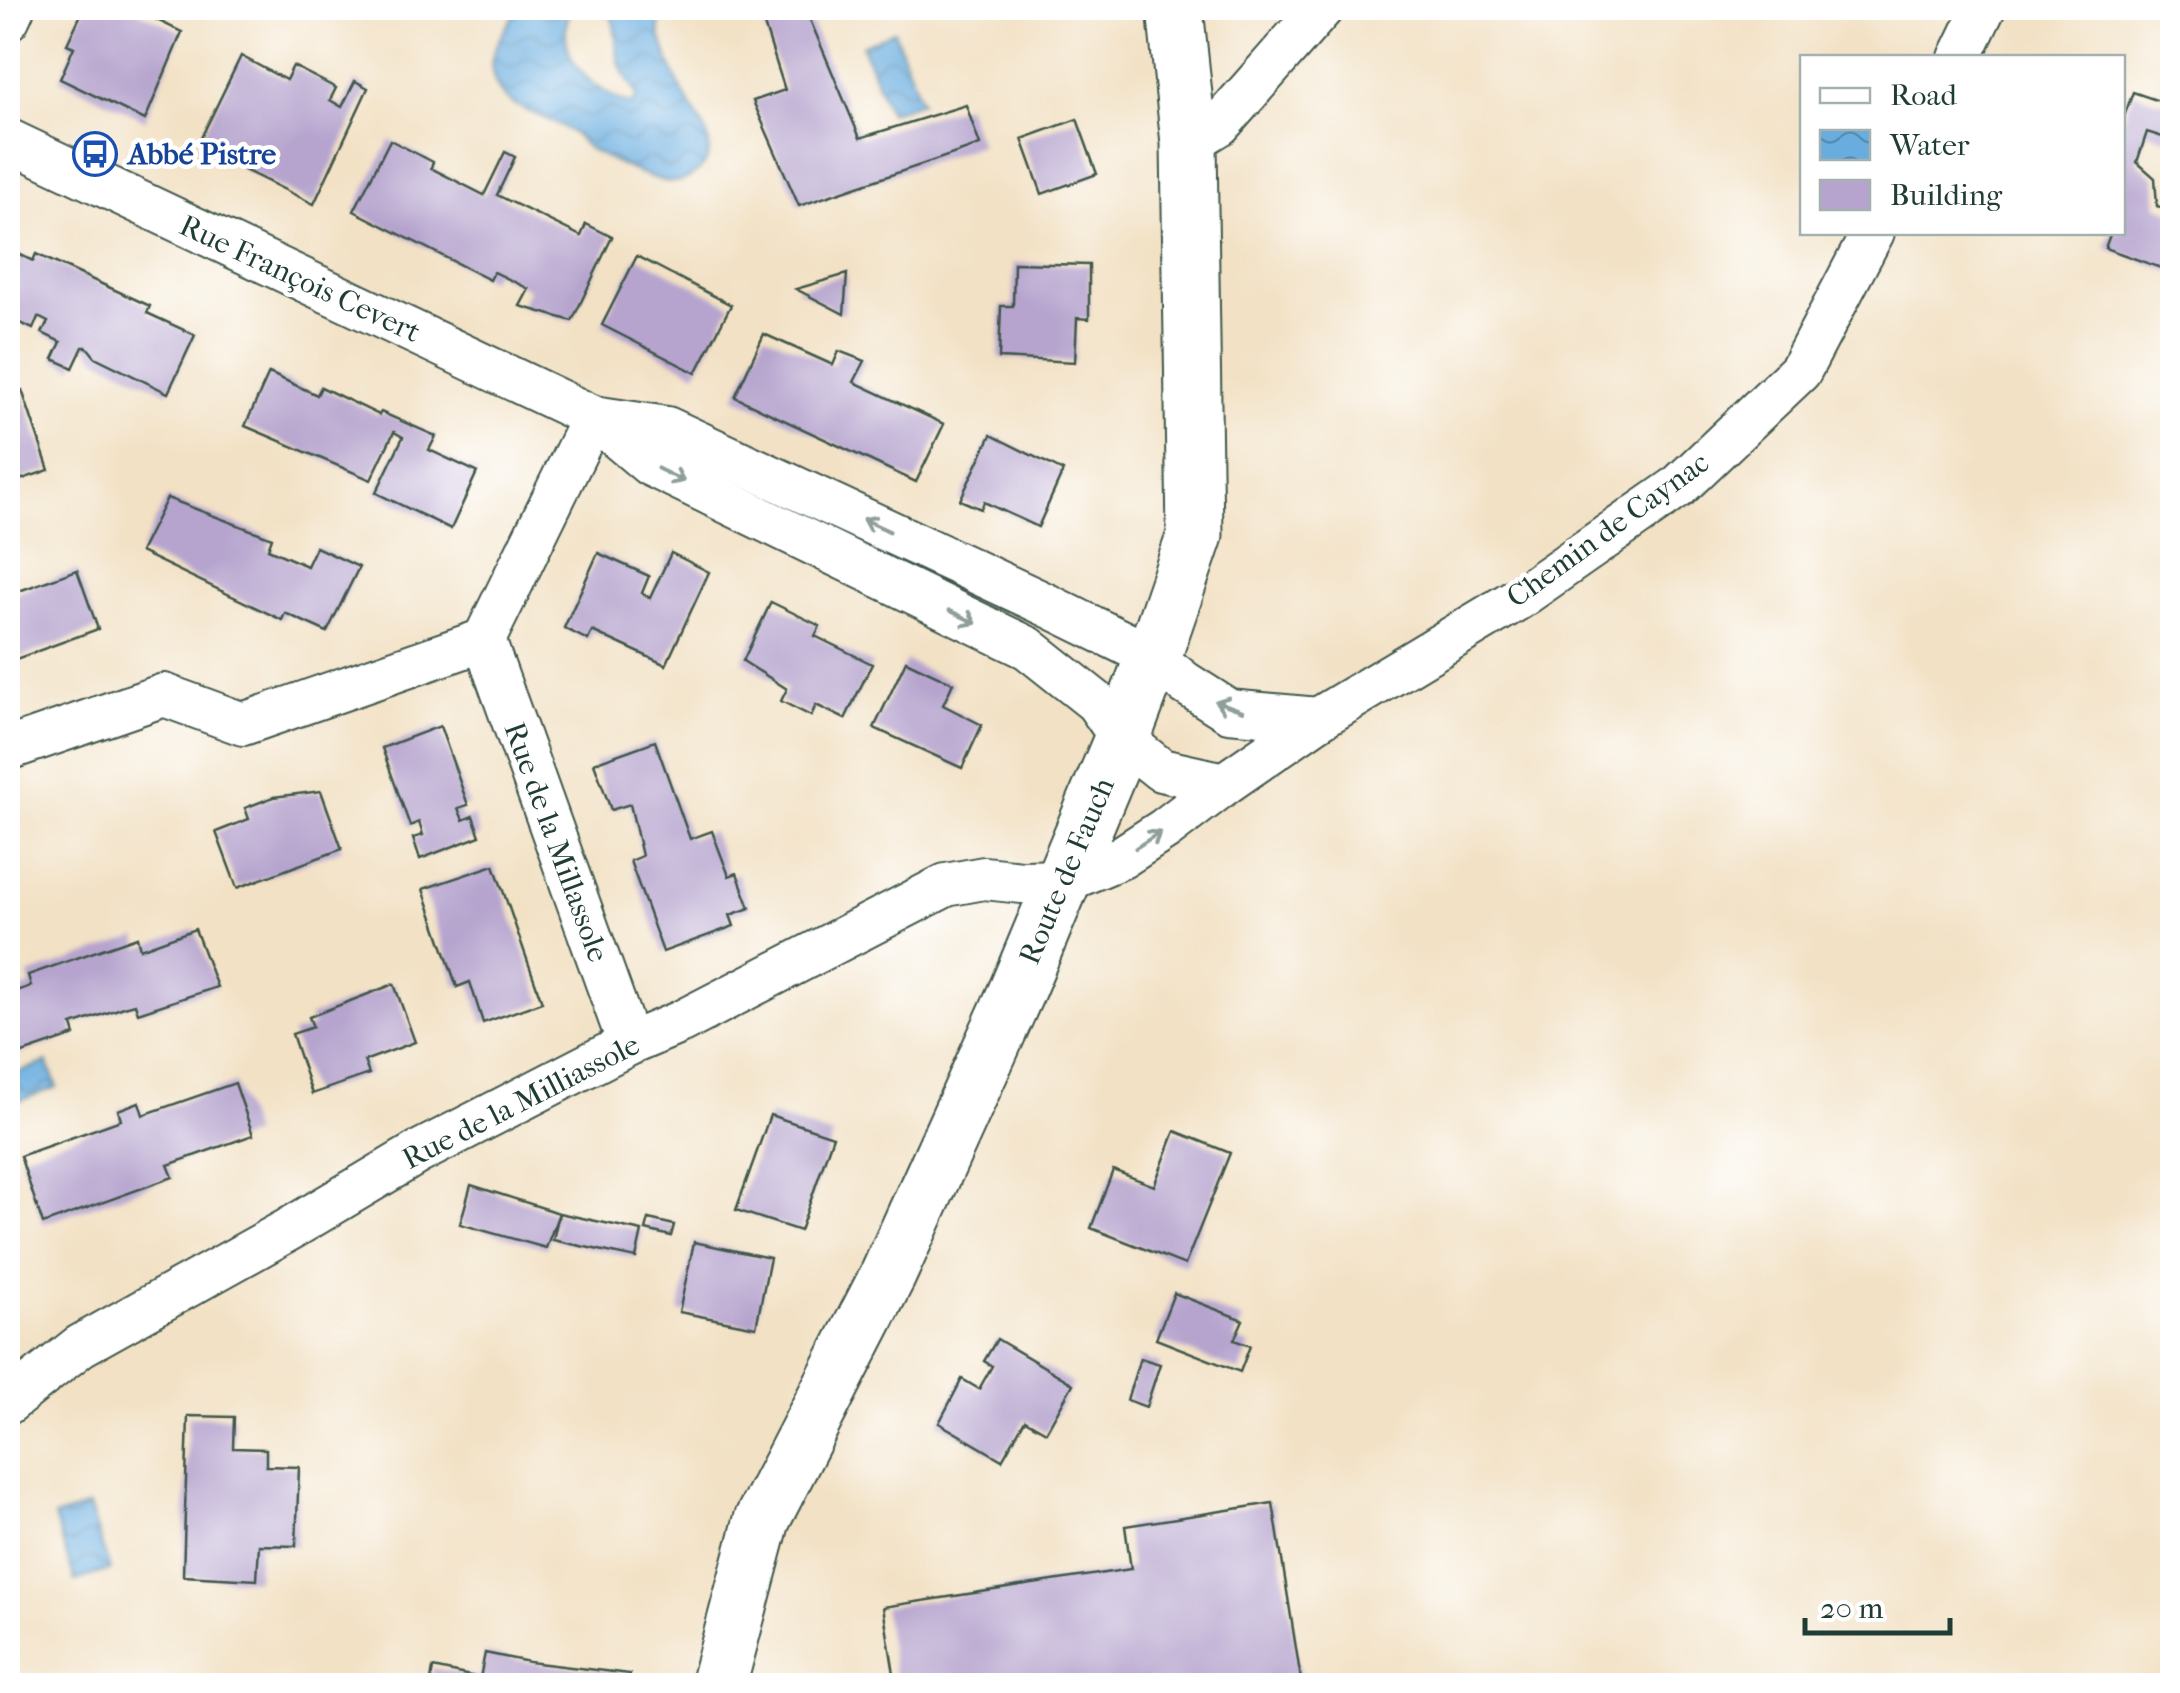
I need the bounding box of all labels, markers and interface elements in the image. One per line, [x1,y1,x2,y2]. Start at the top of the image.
legend [1800,55,2125,235]
text: Road [1890,78,1957,113]
text: Water [1889,128,1970,163]
bus stop icon: Abbé Pistre [72,131,118,177]
place label: Abbé Pistre [126,137,276,172]
text: Building [1890,178,2003,213]
street label: Rue François Cevert [174,208,426,350]
street label: Chemin de Caynac [1500,445,1716,615]
one-way arrow [656,466,685,485]
one-way arrow [861,515,892,533]
one-way arrow [948,608,978,627]
one-way arrow [1214,696,1245,714]
street label: Rue de la Millassole [496,717,616,967]
street label: Route de Fauch [1012,772,1122,970]
one-way arrow [1134,829,1162,850]
street label: Rue de la Milliassole [397,1027,645,1177]
scale bar [1805,1573,1950,1635]
text: 20 m [1820,1591,1883,1626]

